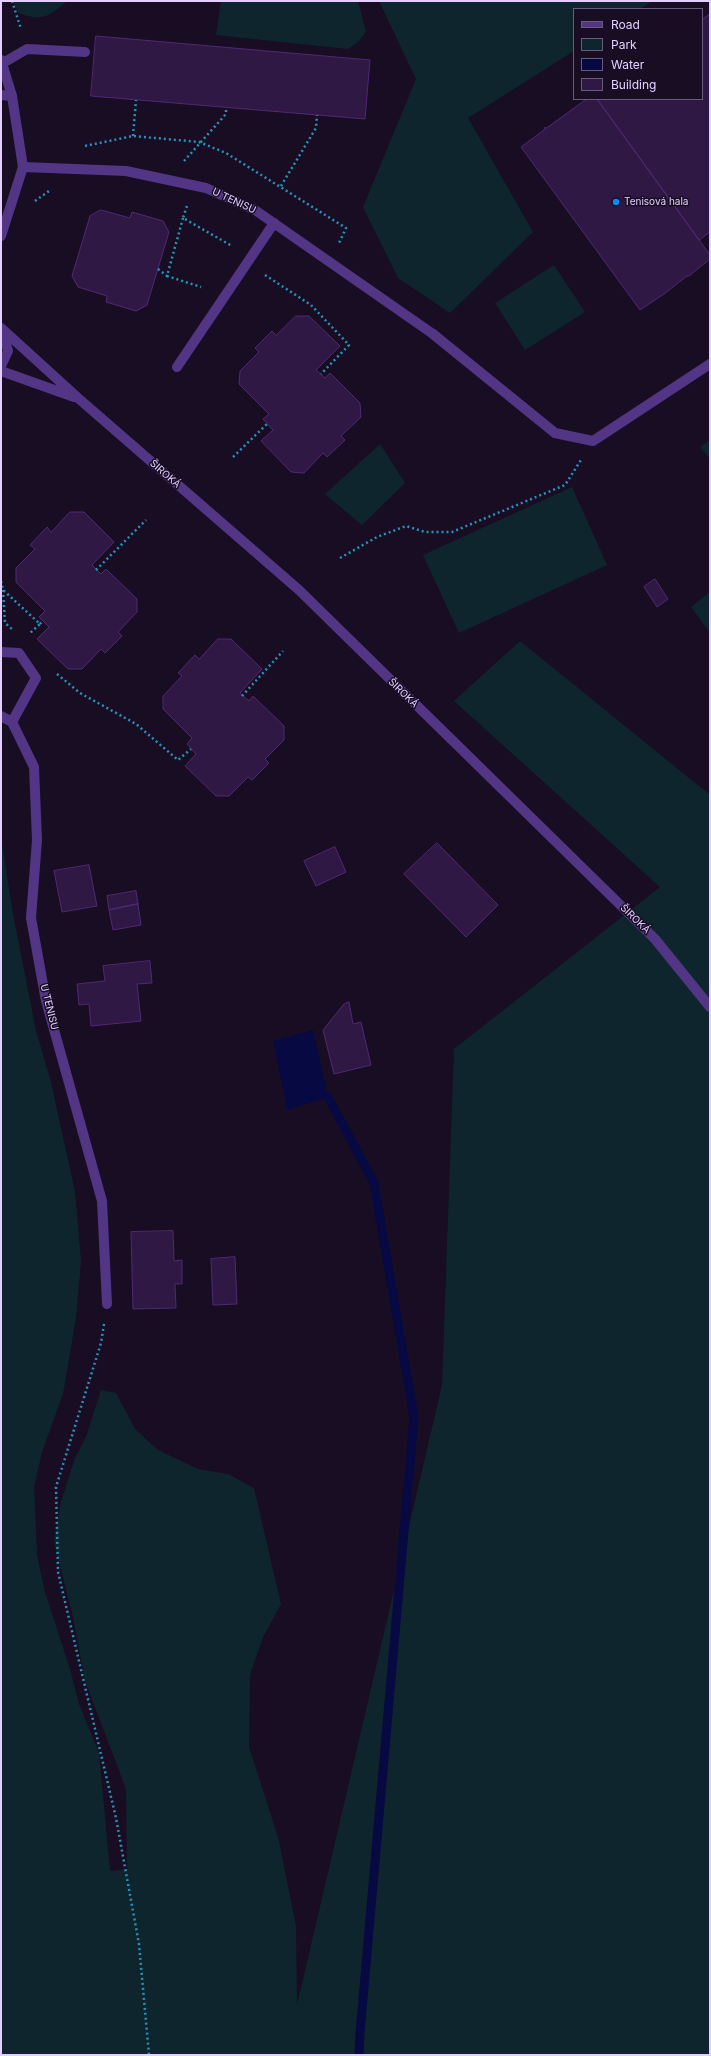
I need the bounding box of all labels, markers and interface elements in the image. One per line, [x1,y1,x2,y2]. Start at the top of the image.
legend [573,8,703,100]
text: Road [611,17,640,32]
text: Park [611,37,637,52]
text: Water [611,57,644,72]
text: Building [611,77,656,92]
street label: U TENISU [210,186,258,216]
place label: Tenisová hala [624,196,688,208]
marker: Tenisová hala [611,197,621,207]
street label: ŠIROKÁ [147,457,183,491]
street label: ŠIROKÁ [386,676,420,710]
street label: ŠIROKÁ [618,902,652,936]
street label: U TENISU [38,983,60,1031]

